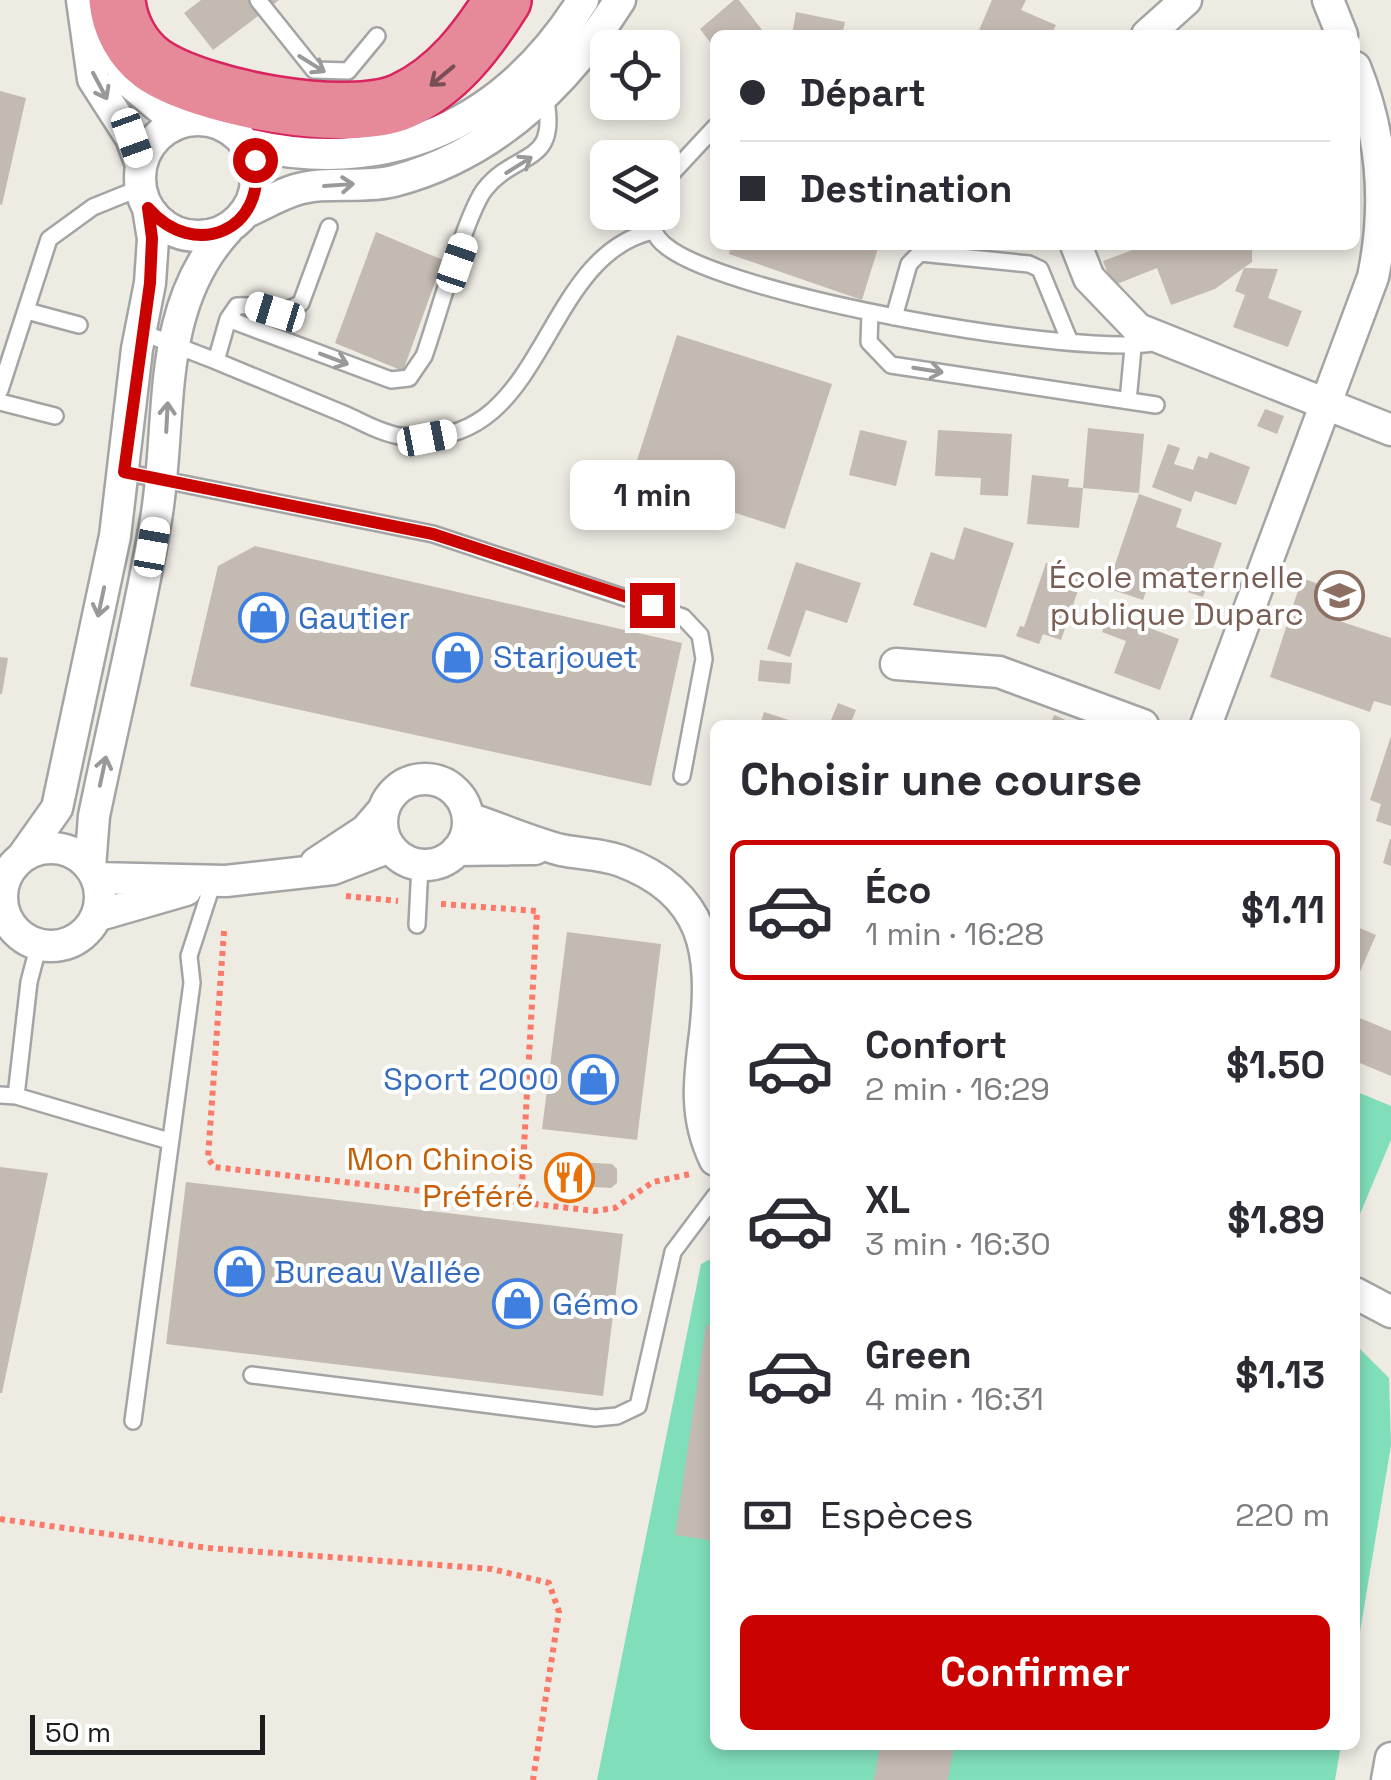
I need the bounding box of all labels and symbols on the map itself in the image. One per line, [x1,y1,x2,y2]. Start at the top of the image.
one-way arrow [297,54,326,74]
one-way arrow [430,64,456,86]
one-way arrow [91,71,110,101]
car [108,105,156,171]
route start [233,138,278,183]
one-way arrow [504,155,533,176]
one-way arrow [322,175,354,194]
car [433,230,481,296]
car [242,289,308,335]
one-way arrow [318,351,349,369]
one-way arrow [911,362,943,380]
one-way arrow [157,402,176,434]
car [395,418,459,458]
callout: 1 min [570,460,734,530]
car [132,515,172,579]
place label: École maternelle publique Duparc [1049,557,1304,634]
school or university icon: École maternelle publique Duparc [1313,569,1365,621]
route end [630,583,675,628]
one-way arrow [91,585,109,617]
shop icon: Gautier [237,592,289,644]
place label: Gautier [298,598,410,638]
shop icon: Starjouet [432,631,484,683]
place label: Starjouet [493,637,638,677]
one-way arrow [95,756,114,788]
shop icon: Sport 2000 [568,1053,620,1105]
place label: Sport 2000 [383,1059,559,1099]
place label: Mon Chinois Préféré [347,1139,534,1216]
restaurant icon: Mon Chinois Préféré [543,1151,595,1203]
shop icon: Bureau Vallée [213,1246,265,1298]
place label: Bureau Vallée [274,1252,481,1292]
shop icon: Gémo [491,1278,543,1330]
place label: Gémo [552,1284,639,1324]
scale bar [30,1710,265,1754]

